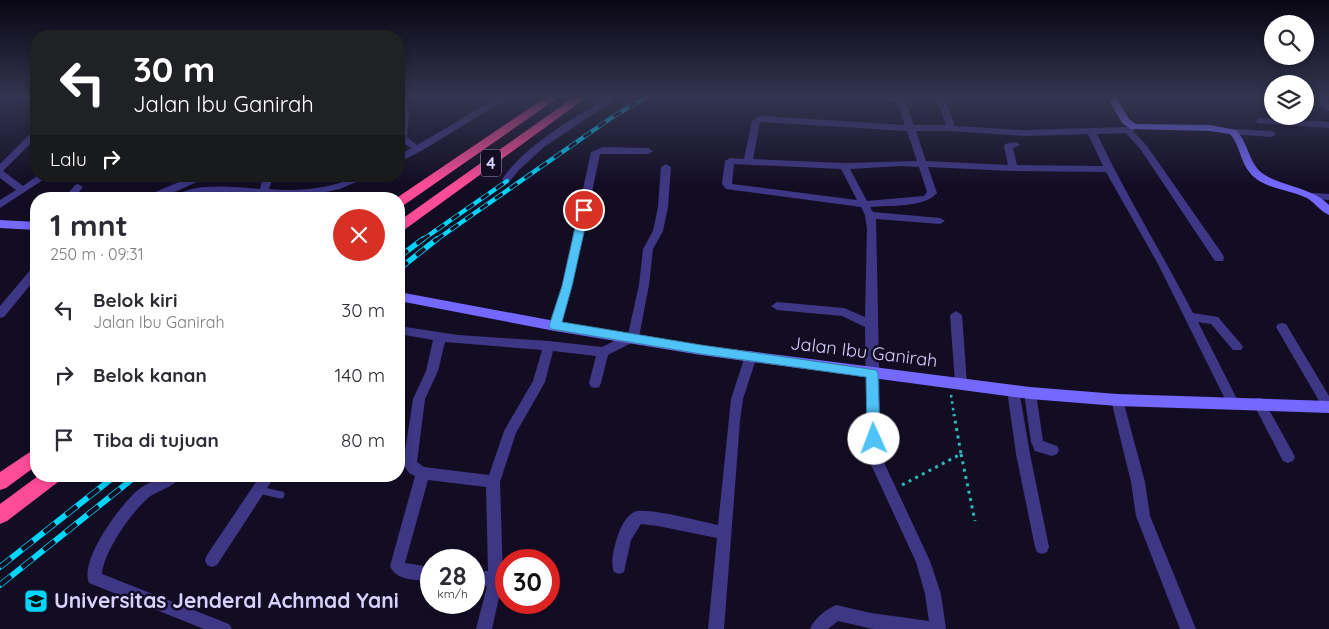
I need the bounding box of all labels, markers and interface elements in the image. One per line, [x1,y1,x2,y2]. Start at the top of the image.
map controls [1264,15,1314,125]
button: search [1264,15,1314,65]
text: 30 m [133,47,215,91]
icon: left [50,50,115,115]
button: layers [1264,75,1314,125]
text: Jalan Ibu Ganirah [133,90,314,118]
icon: right [97,145,125,173]
text: Lalu [50,147,87,171]
road number: 4 [481,150,501,177]
pin [563,189,605,231]
icon: arrive [570,196,598,224]
text: 1 mnt [50,206,128,244]
button: close [333,209,385,261]
text: 250 m · 09:31 [50,244,144,264]
text: Belok kiri [93,288,178,312]
icon: left [50,296,78,324]
text: 30 m [341,298,385,322]
text: Jalan Ibu Ganirah [93,312,224,332]
street label: Jalan Ibu Ganirah [789,331,939,372]
icon: right [50,361,78,389]
text: Belok kanan [93,363,207,387]
text: 140 m [334,363,385,387]
position arrow [847,412,899,464]
icon: arrive [50,426,78,454]
text: Tiba di tujuan [93,428,219,452]
text: 80 m [341,428,385,452]
speed limit sign: 30 [495,549,560,614]
text: 28 [439,560,466,591]
text: km/h [437,586,468,601]
place label: Universitas Jenderal Achmad Yani [54,587,399,613]
school or university icon: Universitas Jenderal Achmad Yani [23,588,49,614]

